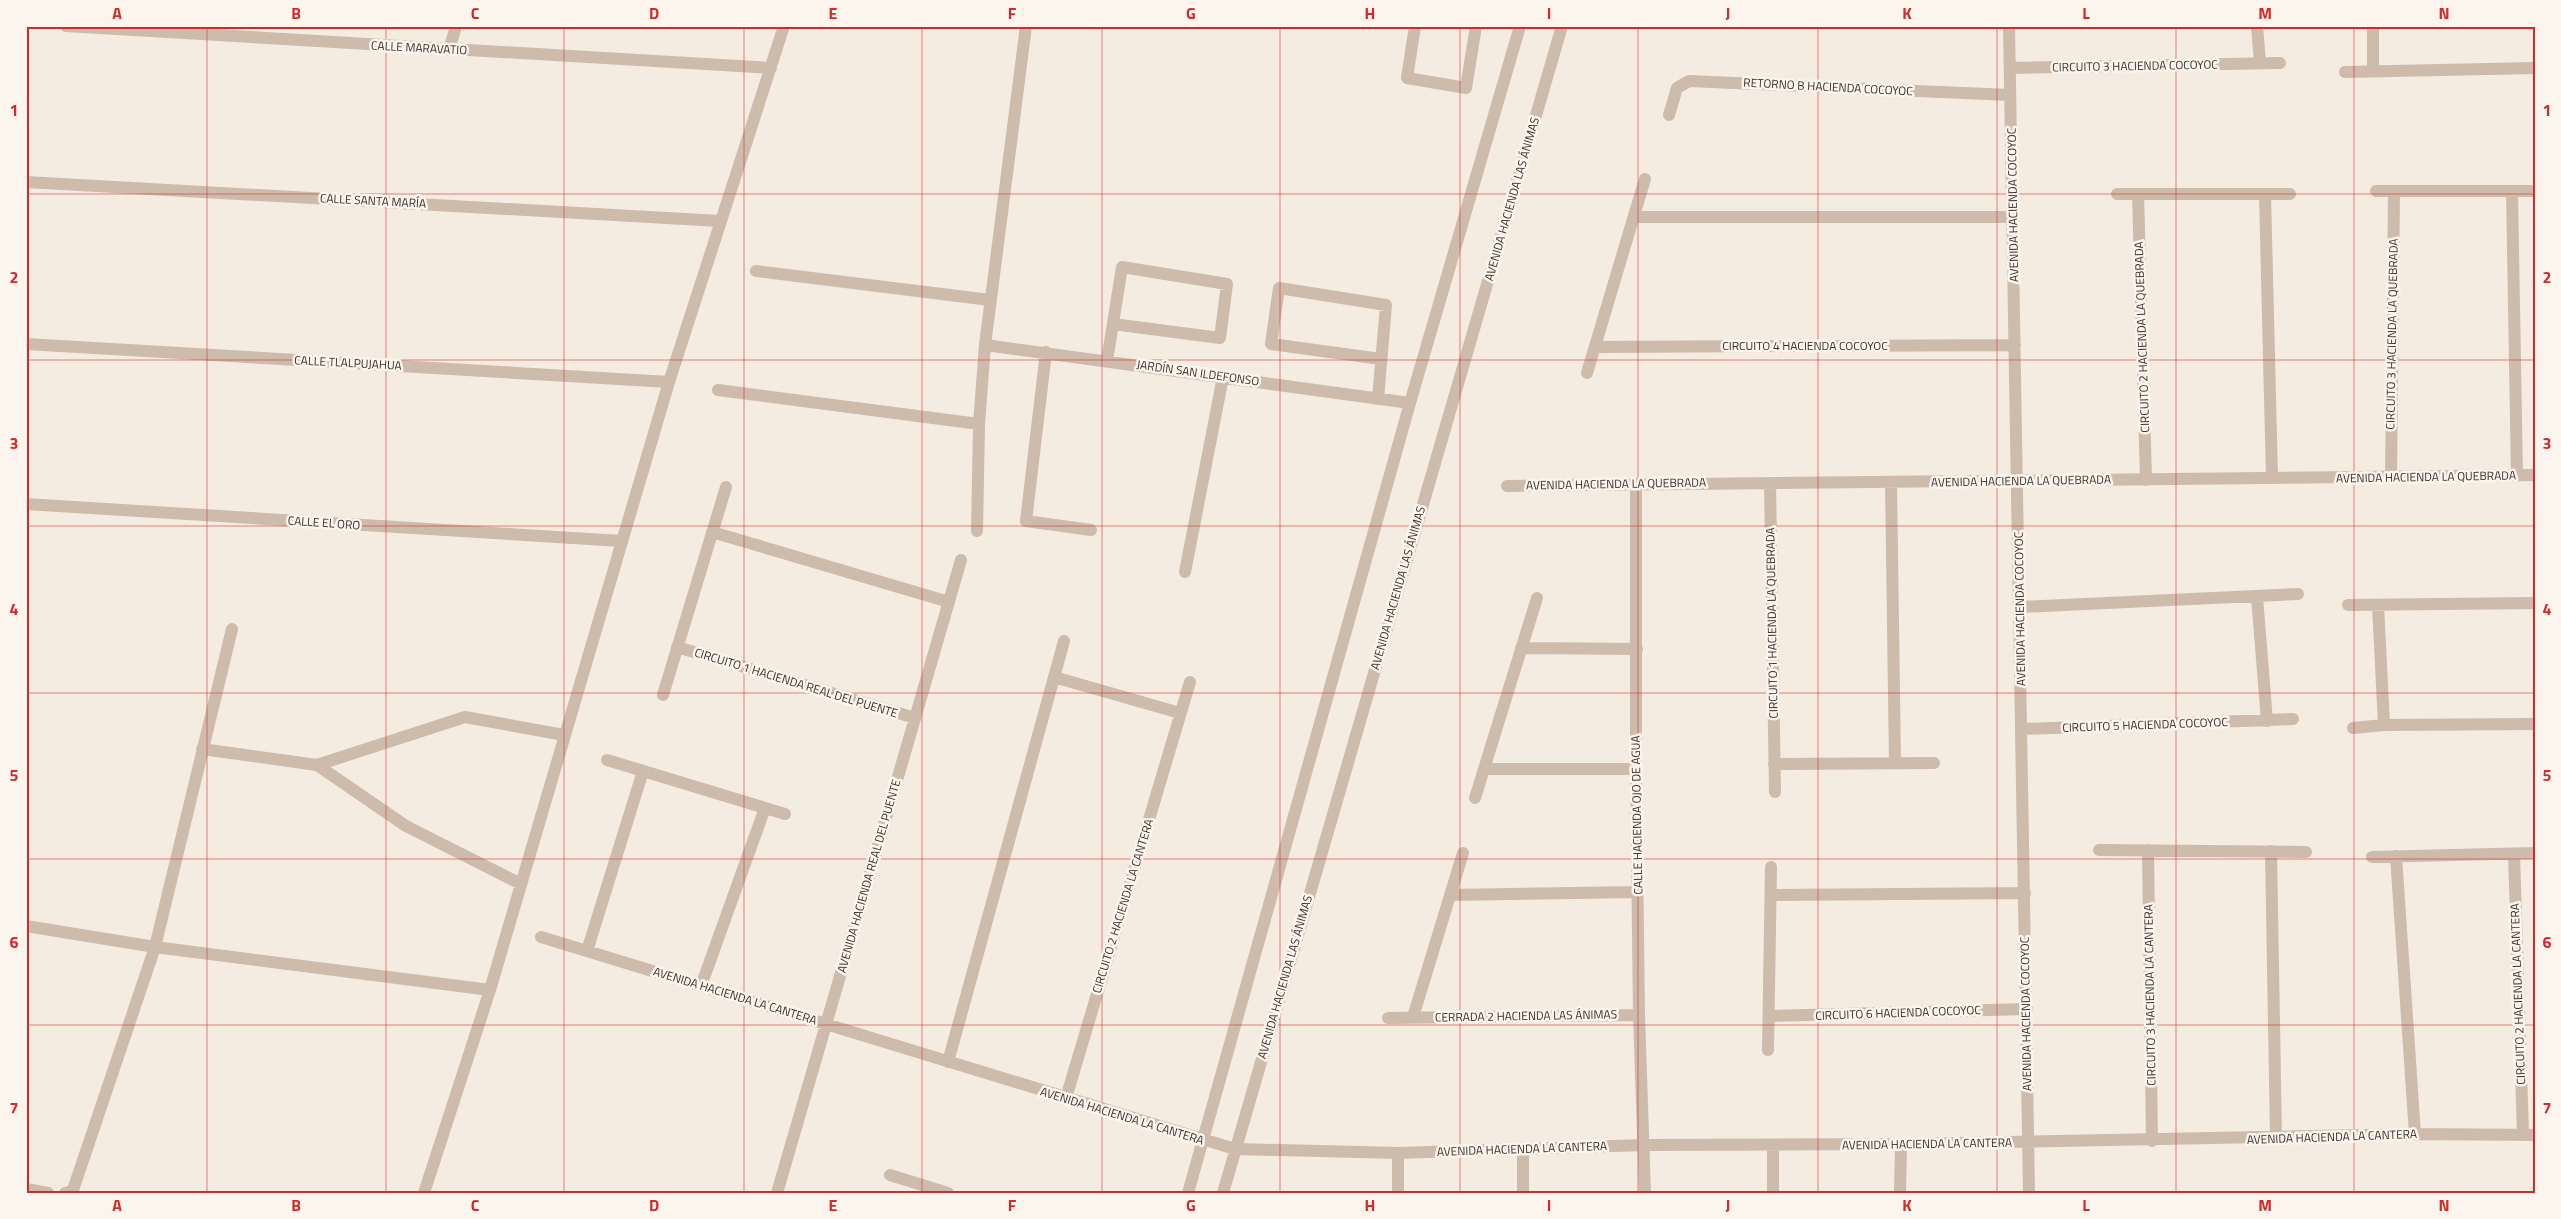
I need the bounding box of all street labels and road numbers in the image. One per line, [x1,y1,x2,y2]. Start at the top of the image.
street label: CALLE MARAVATIO [370,35,468,60]
street label: CIRCUITO 3 HACIENDA COCOYOC [2052,55,2218,76]
street label: RETORNO B HACIENDA COCOYOC [1743,73,1914,100]
street label: AVENIDA HACIENDA LAS ÁNIMAS [1479,115,1544,283]
street label: AVENIDA HACIENDA COCOYOC [2002,127,2023,282]
street label: CALLE SANTA MARÍA [319,188,427,213]
street label: CIRCUITO 3 HACIENDA LA QUEBRADA [2380,238,2403,430]
street label: CIRCUITO 2 HACIENDA LA QUEBRADA [2129,241,2154,433]
street label: CIRCUITO 4 HACIENDA COCOYOC [1722,336,1888,355]
street label: CALLE TLALPUJAHUA [294,350,402,375]
street label: JARDÍN SAN ILDEFONSO [1136,355,1261,391]
street label: AVENIDA HACIENDA LA QUEBRADA [2336,465,2516,488]
street label: AVENIDA HACIENDA LA QUEBRADA [1931,469,2111,492]
street label: AVENIDA HACIENDA LA QUEBRADA [1526,472,1706,495]
street label: AVENIDA HACIENDA LAS ÁNIMAS [1365,504,1430,672]
street label: CALLE EL ORO [287,510,361,535]
street label: CIRCUITO 1 HACIENDA LA QUEBRADA [1760,527,1783,719]
street label: AVENIDA HACIENDA COCOYOC [2009,531,2030,686]
street label: CIRCUITO 1 HACIENDA REAL DEL PUENTE [692,642,900,723]
street label: CIRCUITO 5 HACIENDA COCOYOC [2062,712,2229,737]
street label: CALLE HACIENDA OJO DE AGUA [1626,735,1647,895]
street label: AVENIDA HACIENDA REAL DEL PUENTE [832,777,905,975]
street label: CIRCUITO 2 HACIENDA LA CANTERA [1087,816,1158,995]
street label: AVENIDA HACIENDA LAS ÁNIMAS [1252,893,1317,1061]
street label: CIRCUITO 2 HACIENDA LA CANTERA [2505,903,2530,1085]
street label: CIRCUITO 3 HACIENDA LA CANTERA [2138,904,2161,1086]
street label: AVENIDA HACIENDA COCOYOC [2015,936,2036,1091]
street label: AVENIDA HACIENDA LA CANTERA [651,962,819,1030]
street label: CIRCUITO 6 HACIENDA COCOYOC [1815,1000,1982,1025]
street label: CERRADA 2 HACIENDA LAS ÁNIMAS [1435,1004,1617,1027]
street label: AVENIDA HACIENDA LA CANTERA [1038,1082,1206,1150]
street label: AVENIDA HACIENDA LA CANTERA [2247,1124,2417,1149]
street label: AVENIDA HACIENDA LA CANTERA [1842,1133,2012,1154]
street label: AVENIDA HACIENDA LA CANTERA [1437,1136,1607,1161]

